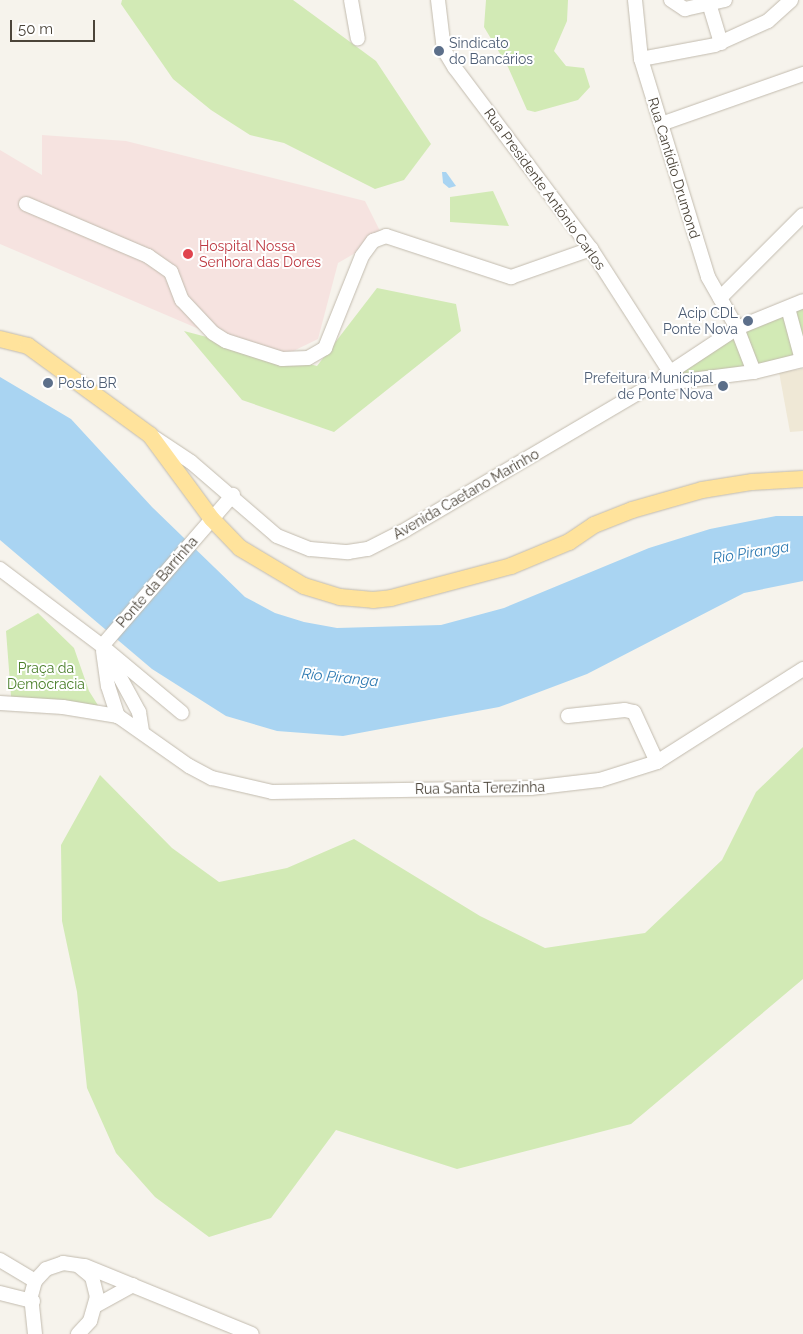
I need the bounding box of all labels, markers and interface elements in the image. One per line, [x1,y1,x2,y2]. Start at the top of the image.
scale bar [12,10,98,42]
text: 50 m [18,20,53,38]
place label: Sindicato do Bancários [449,35,533,68]
marker: Sindicato do Bancários [433,45,445,57]
street label: Rua Cantídio Drumond [645,95,703,241]
street label: Rua Presidente Antônio Carlos [481,105,609,273]
place label: Hospital Nossa Senhora das Dores [199,238,321,270]
marker: Hospital Nossa Senhora das Dores [181,247,195,261]
place label: Acip CDL Ponte Nova [663,305,738,338]
marker: Acip CDL Ponte Nova [742,315,754,327]
place label: Prefeitura Municipal de Ponte Nova [584,370,713,402]
place label: Posto BR [58,375,117,391]
marker: Posto BR [42,377,54,389]
marker: Prefeitura Municipal de Ponte Nova [717,380,729,392]
street label: Avenida Caetano Marinho [390,445,542,543]
street label: Ponte da Barrinha [113,533,201,631]
water label: Rio Piranga [711,538,791,568]
park label: Praça da Democracia [7,660,85,692]
water label: Rio Piranga [301,665,379,691]
street label: Rua Santa Terezinha [415,778,545,798]

